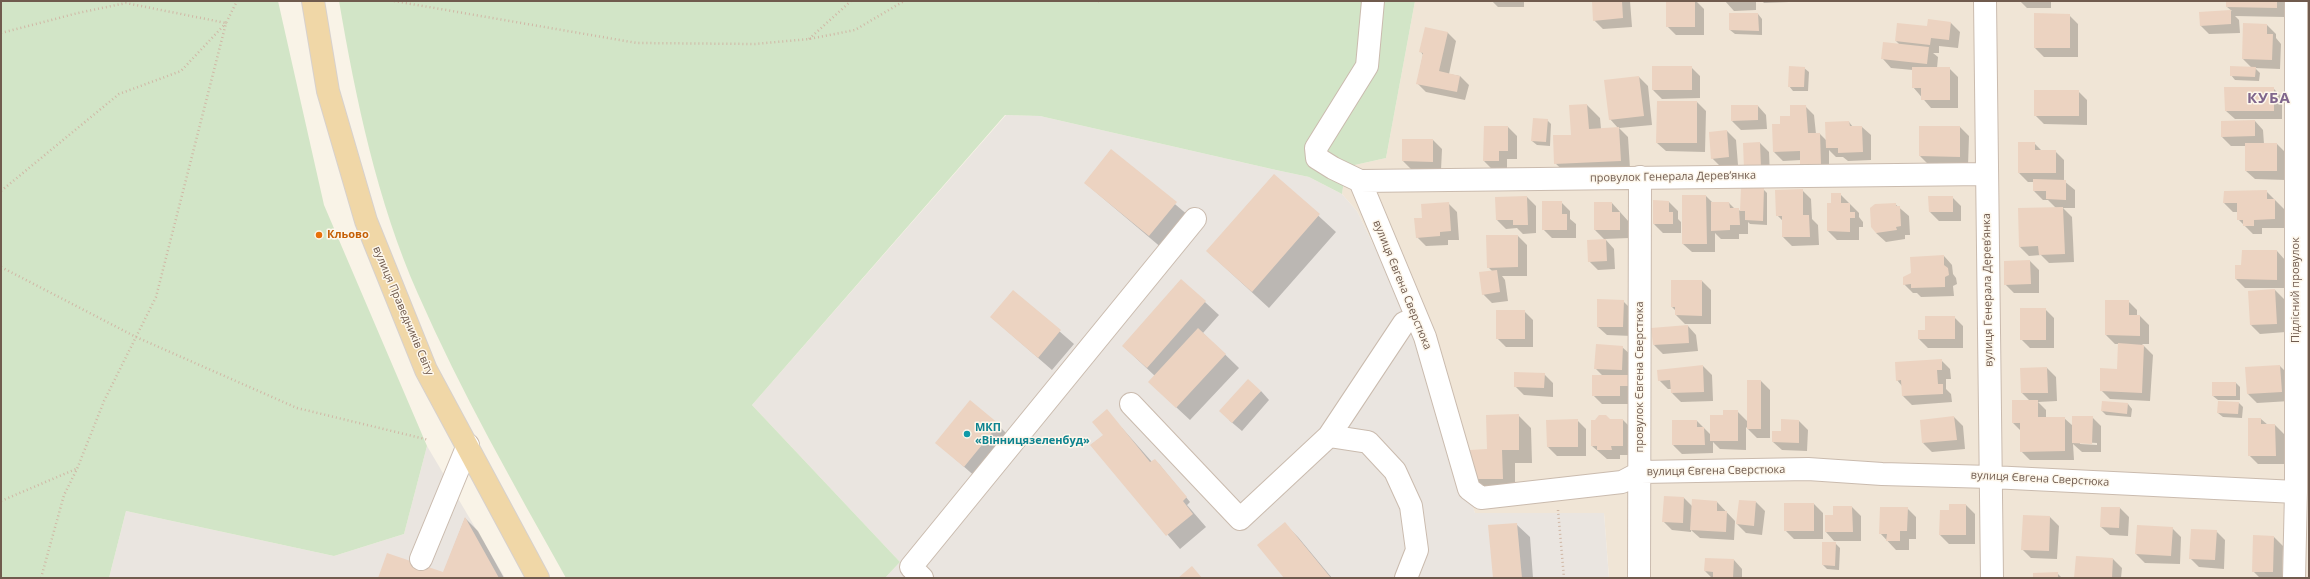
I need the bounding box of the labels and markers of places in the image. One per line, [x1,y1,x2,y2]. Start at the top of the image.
place label: Кльово [327,228,369,242]
marker: Кльово [314,230,324,240]
place label: МКП «Вінницязеленбуд» [975,421,1090,447]
marker: МКП «Вінницязеленбуд» [962,429,972,439]

